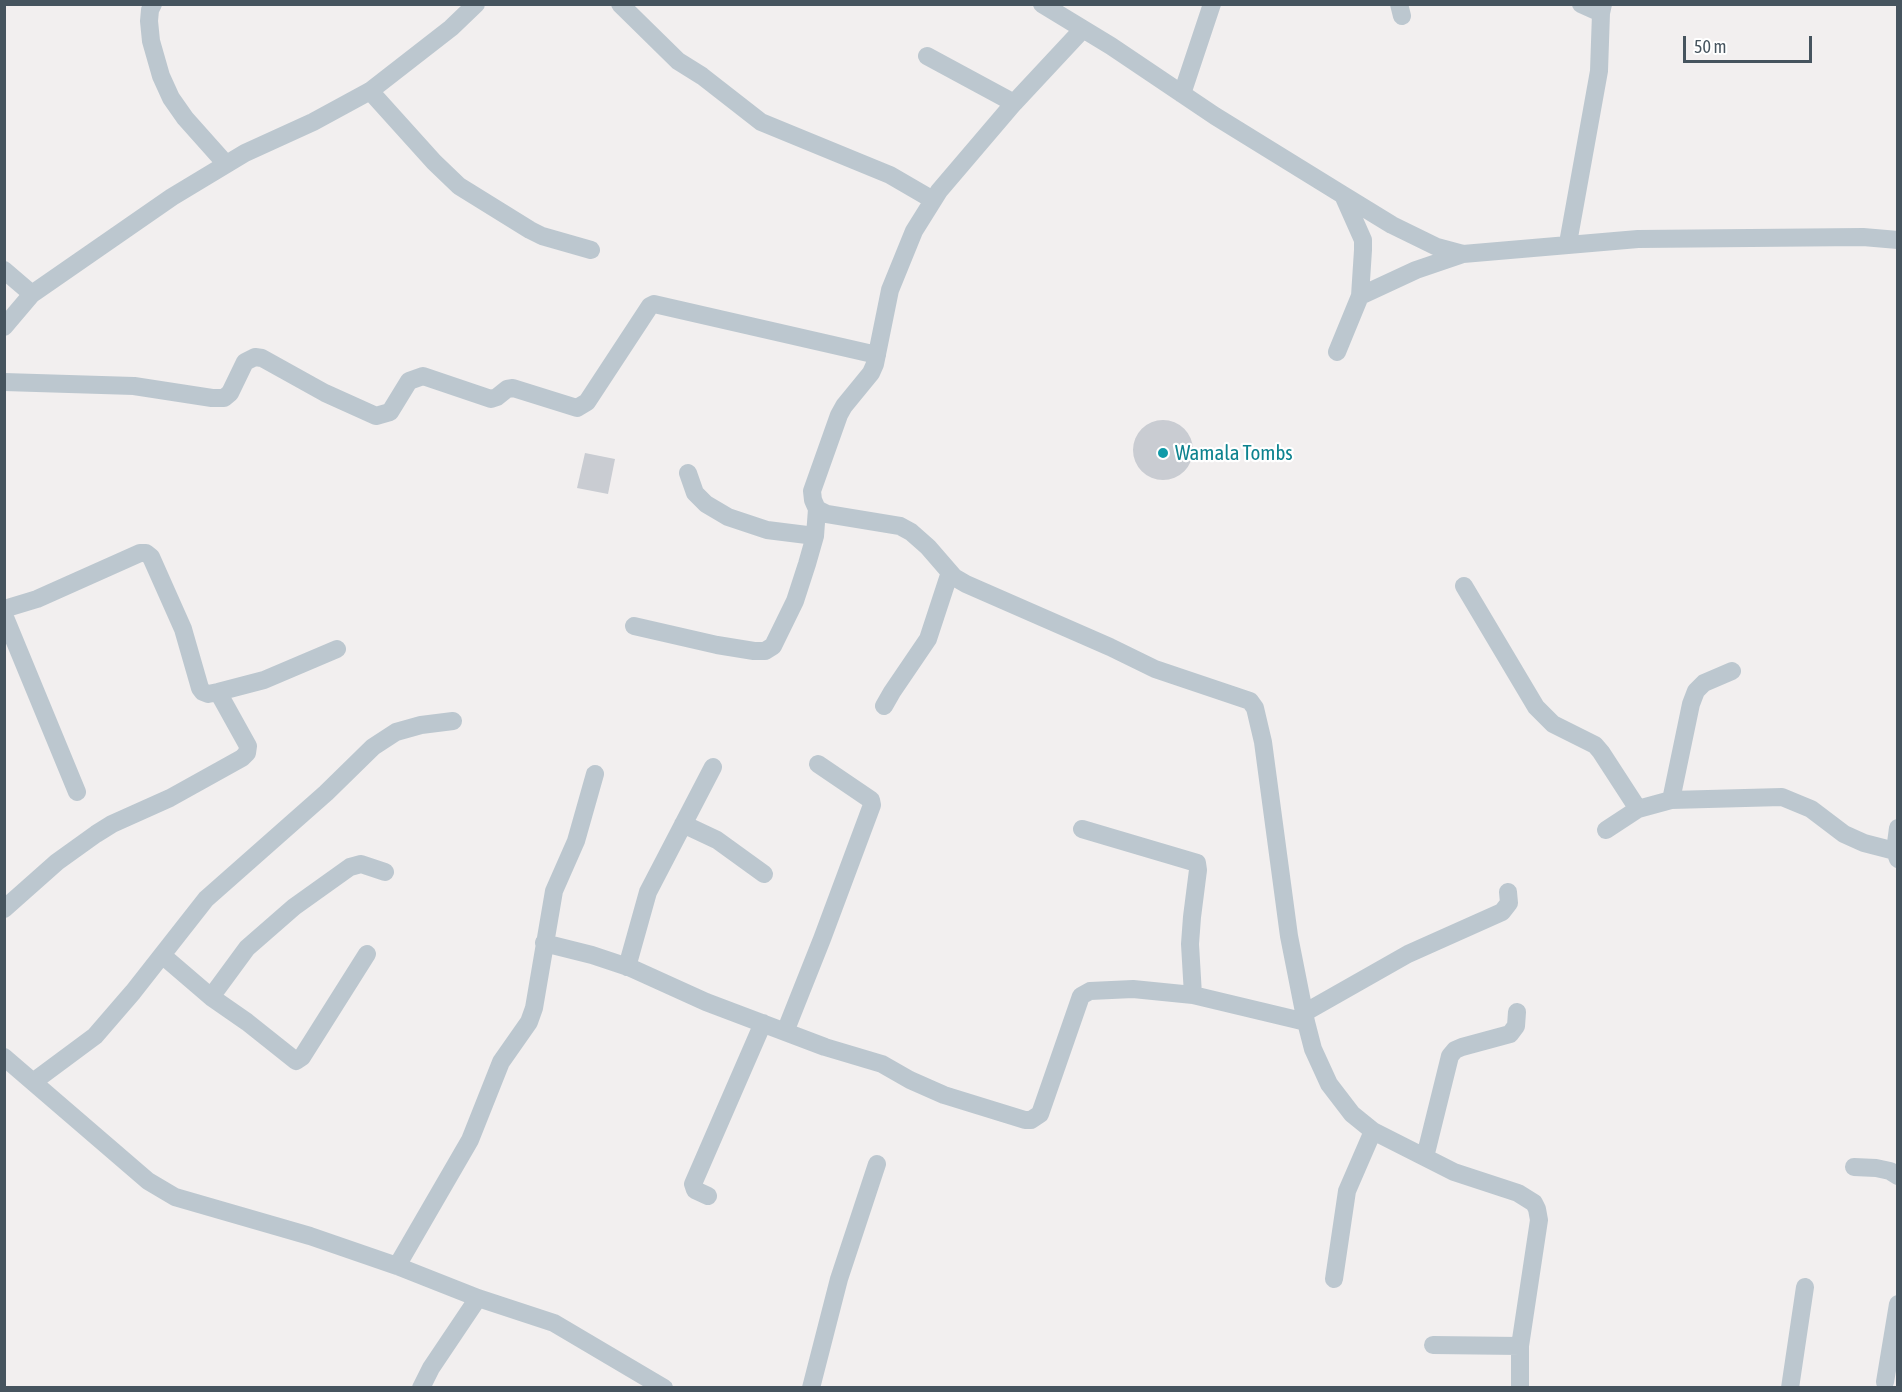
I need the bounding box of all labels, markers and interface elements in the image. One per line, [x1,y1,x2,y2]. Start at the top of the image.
scale bar [1686,24,1815,62]
text: 50 m [1694,36,1726,57]
place label: Wamala Tombs [1175,440,1293,466]
marker: Wamala Tombs [1156,446,1170,460]

